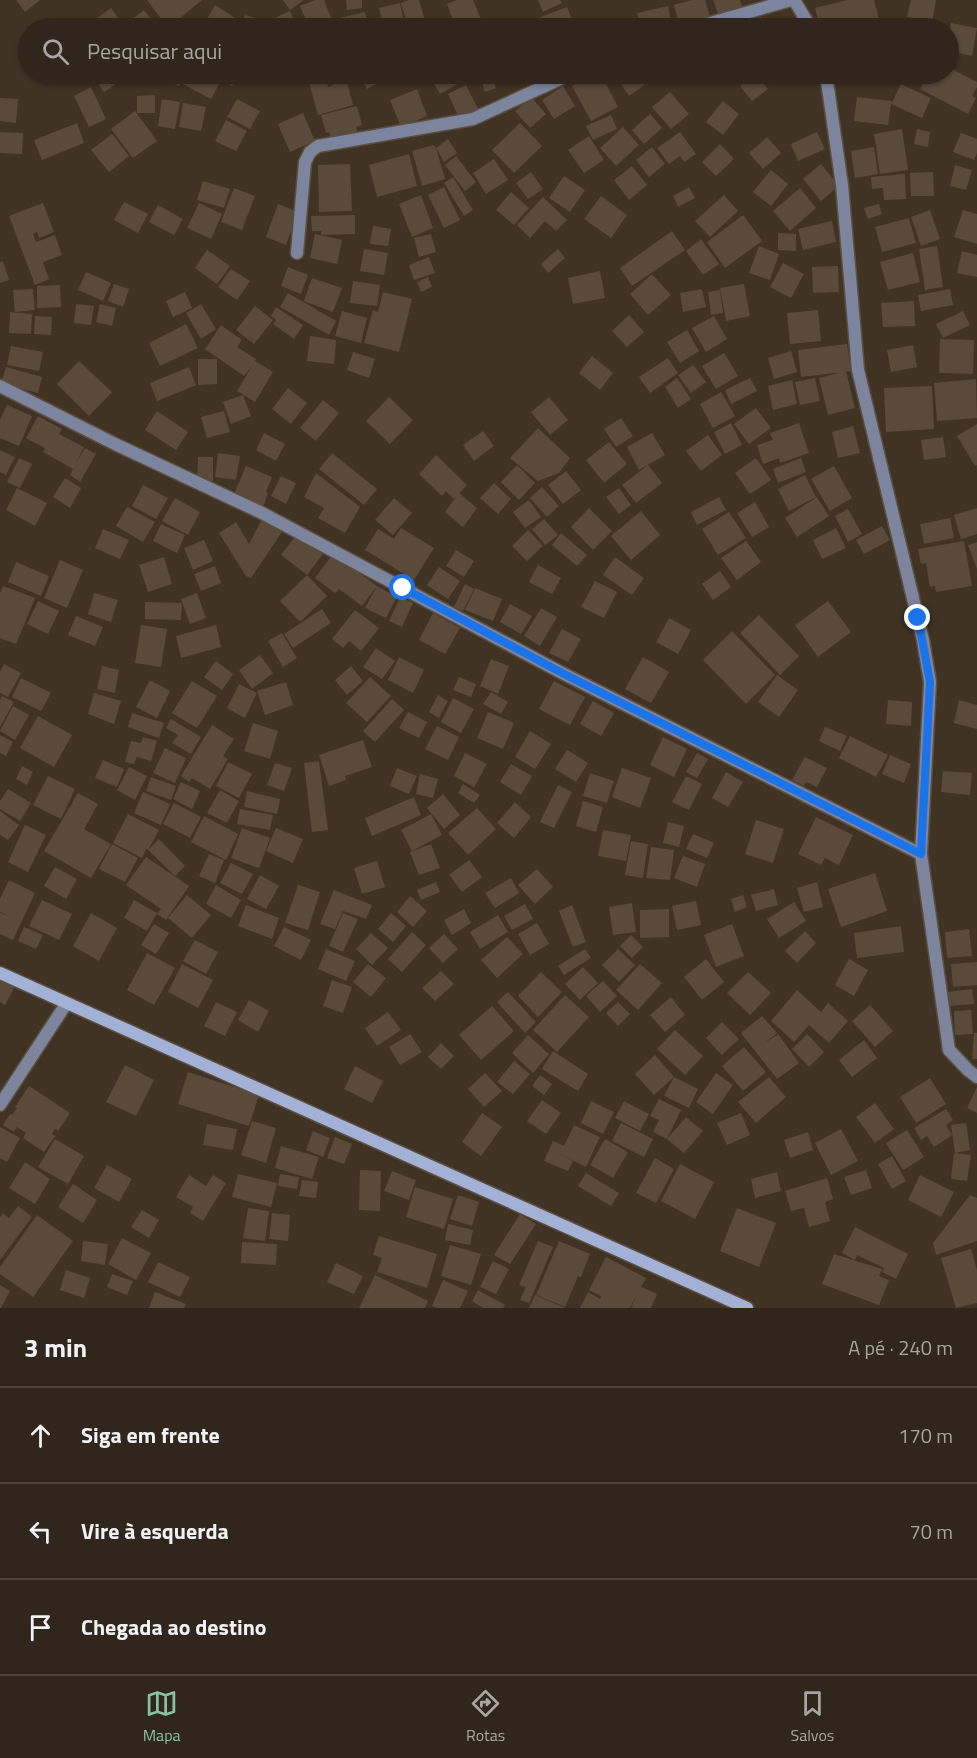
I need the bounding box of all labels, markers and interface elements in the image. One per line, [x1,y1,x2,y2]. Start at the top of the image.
search box [18,18,959,84]
text: Pesquisar aqui [87,34,222,68]
icon: search [39,35,72,68]
route start [389,574,415,600]
route end [904,604,930,630]
text: 3 min [24,1328,87,1367]
text: A pé · 240 m [848,1332,953,1363]
text: Siga em frente [81,1418,220,1452]
icon: ahead [24,1419,57,1452]
text: 170 m [898,1420,953,1451]
text: Vire à esquerda [81,1514,229,1548]
icon: left [24,1515,57,1548]
text: 70 m [909,1516,953,1547]
text: Chegada ao destino [81,1610,267,1644]
icon: arrive [24,1611,57,1644]
tab: Mapa [143,1687,181,1747]
tab: Rotas [466,1687,505,1747]
tab: Salvos [790,1687,834,1747]

